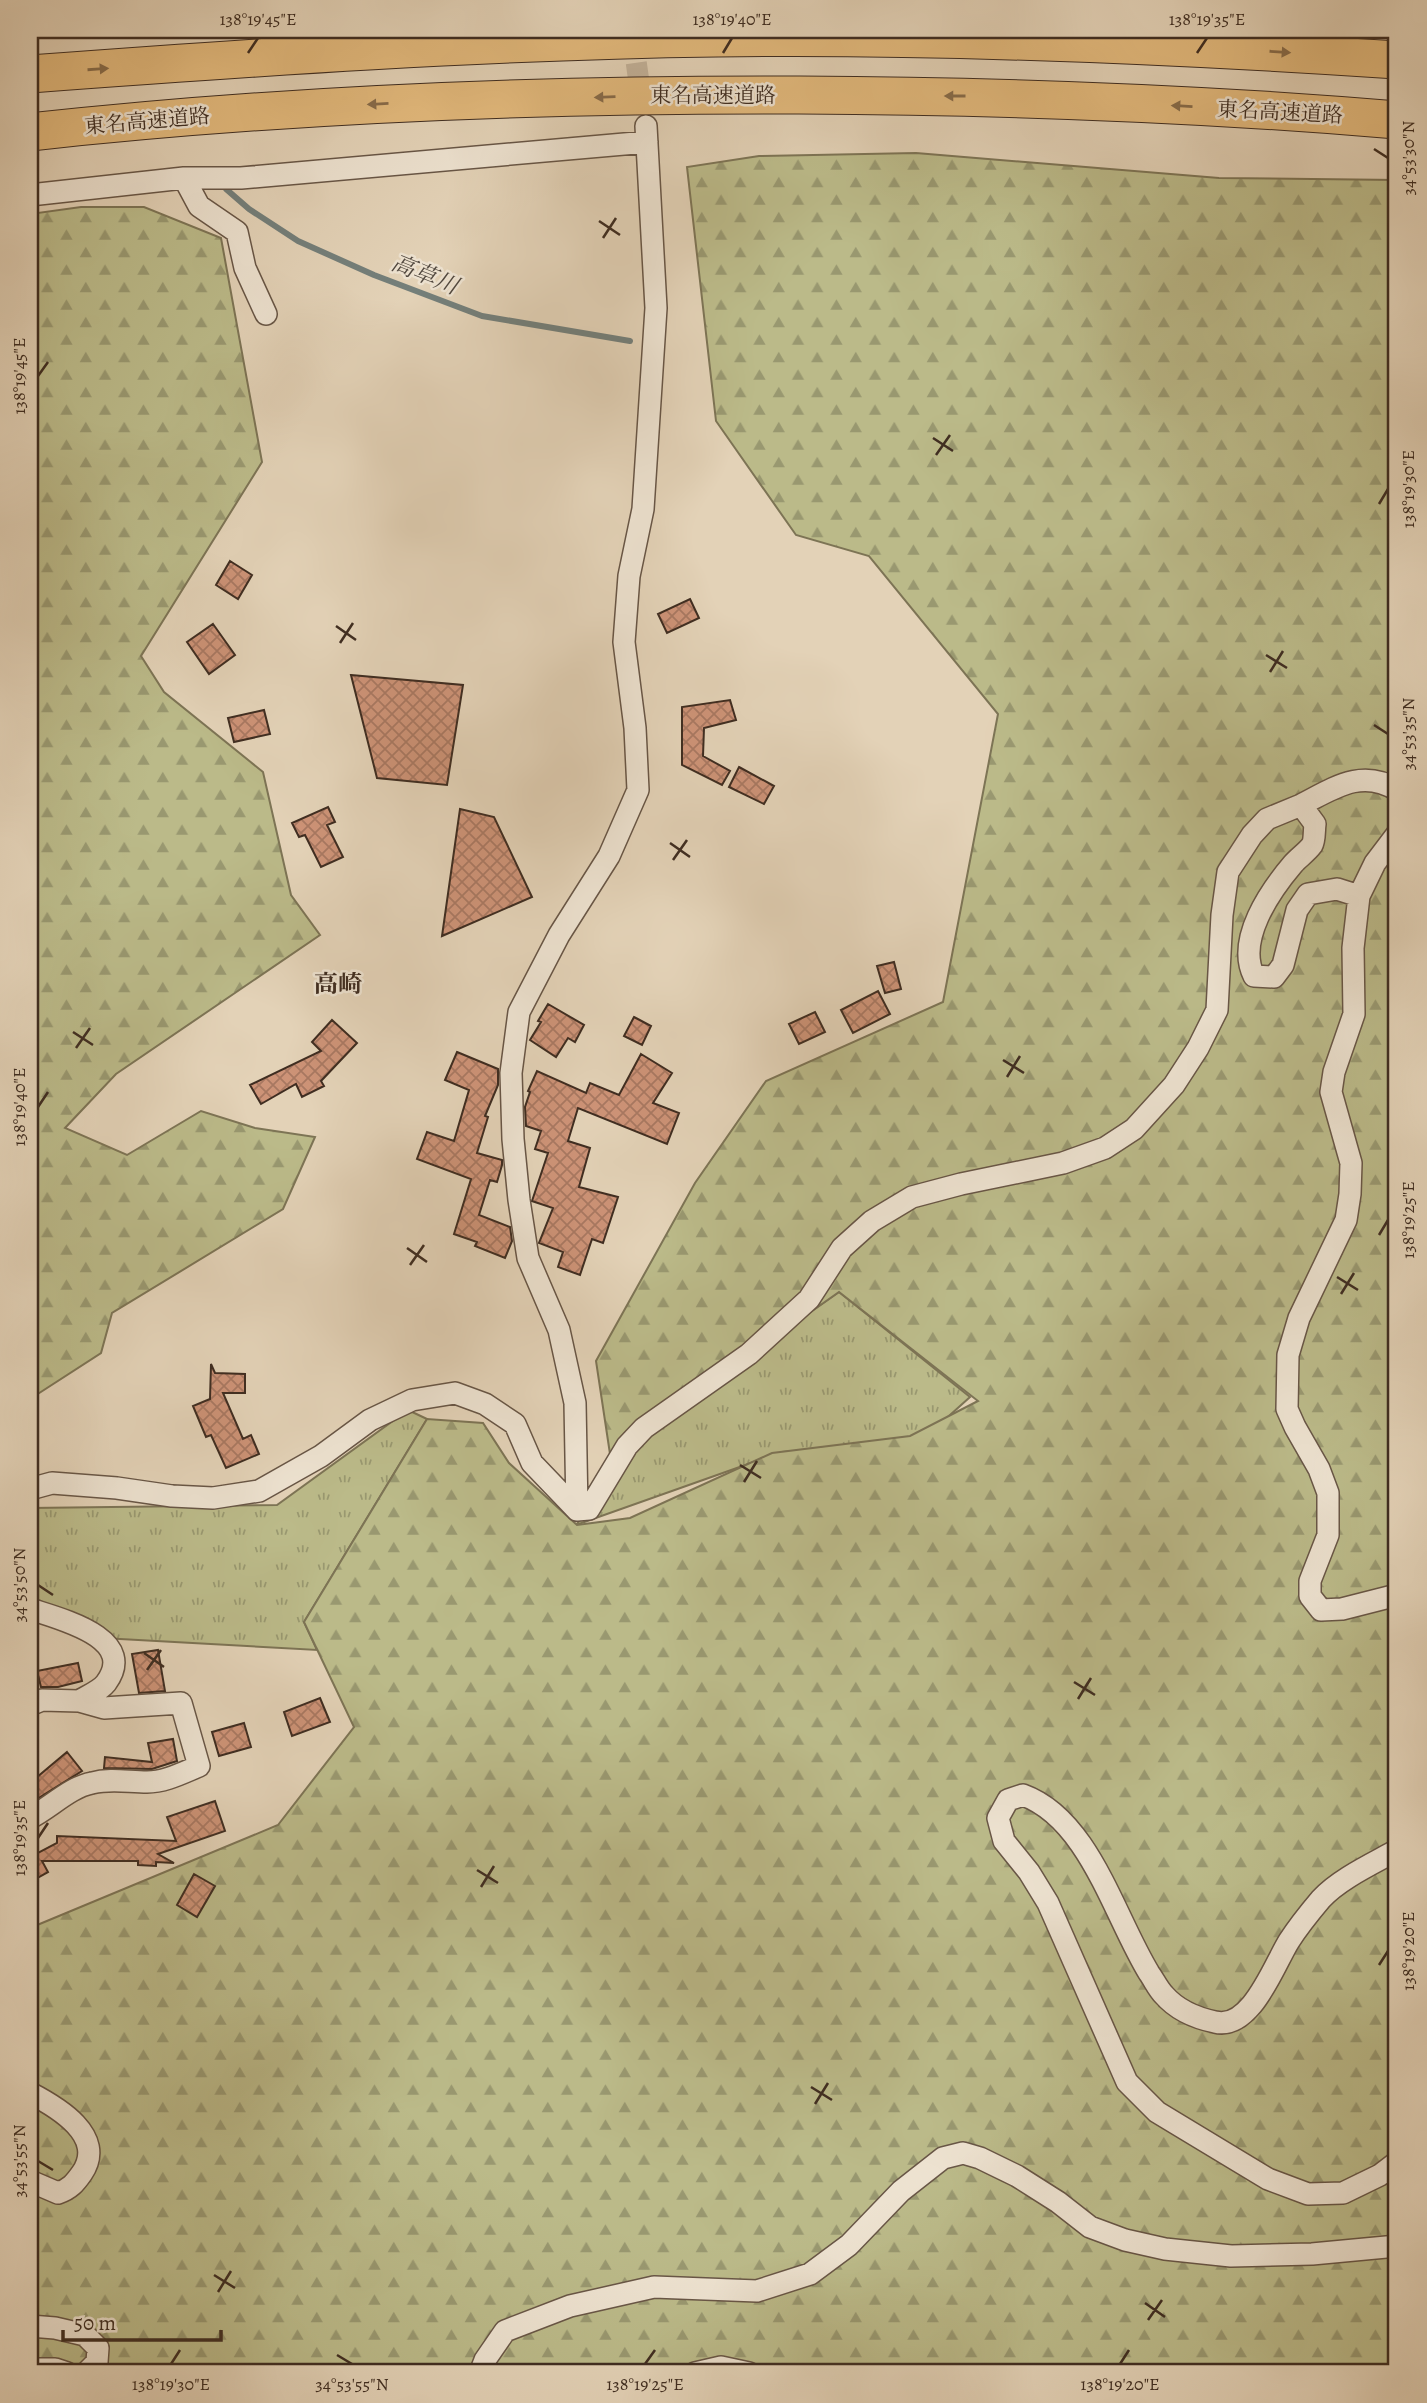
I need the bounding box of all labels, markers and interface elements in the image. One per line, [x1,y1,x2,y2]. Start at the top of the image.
text: 138°19'45"E [219,7,297,31]
text: 138°19'40"E [692,7,772,31]
text: 138°19'35"E [1169,7,1245,31]
one-way arrow [1269,47,1291,58]
one-way arrow [87,63,109,74]
street label: 東名高速道路 [650,81,776,109]
one-way arrow [944,90,966,102]
one-way arrow [594,91,616,102]
street label: 東名高速道路 [1216,95,1344,129]
one-way arrow [367,98,389,109]
one-way arrow [1171,101,1193,112]
street label: 東名高速道路 [83,102,211,140]
text: 34°53'30"N [1396,121,1420,195]
water label: 高草川 [387,247,465,303]
text: 138°19'45"E [7,337,31,415]
text: 138°19'30"E [1396,450,1420,528]
text: 34°53'35"N [1396,697,1420,771]
district label: 高崎 [314,968,362,1000]
text: 138°19'40"E [7,1067,31,1147]
text: 138°19'25"E [1396,1181,1420,1259]
text: 34°53'50"N [7,1547,31,1623]
text: 138°19'35"E [7,1800,31,1876]
text: 138°19'20"E [1396,1911,1420,1991]
text: 34°53'55"N [7,2124,31,2198]
scale bar [63,2298,220,2342]
text: 50 m [74,2309,116,2337]
text: 138°19'30"E [132,2372,210,2396]
text: 34°53'55"N [315,2372,389,2396]
text: 138°19'25"E [606,2372,684,2396]
text: 138°19'20"E [1080,2372,1160,2396]

